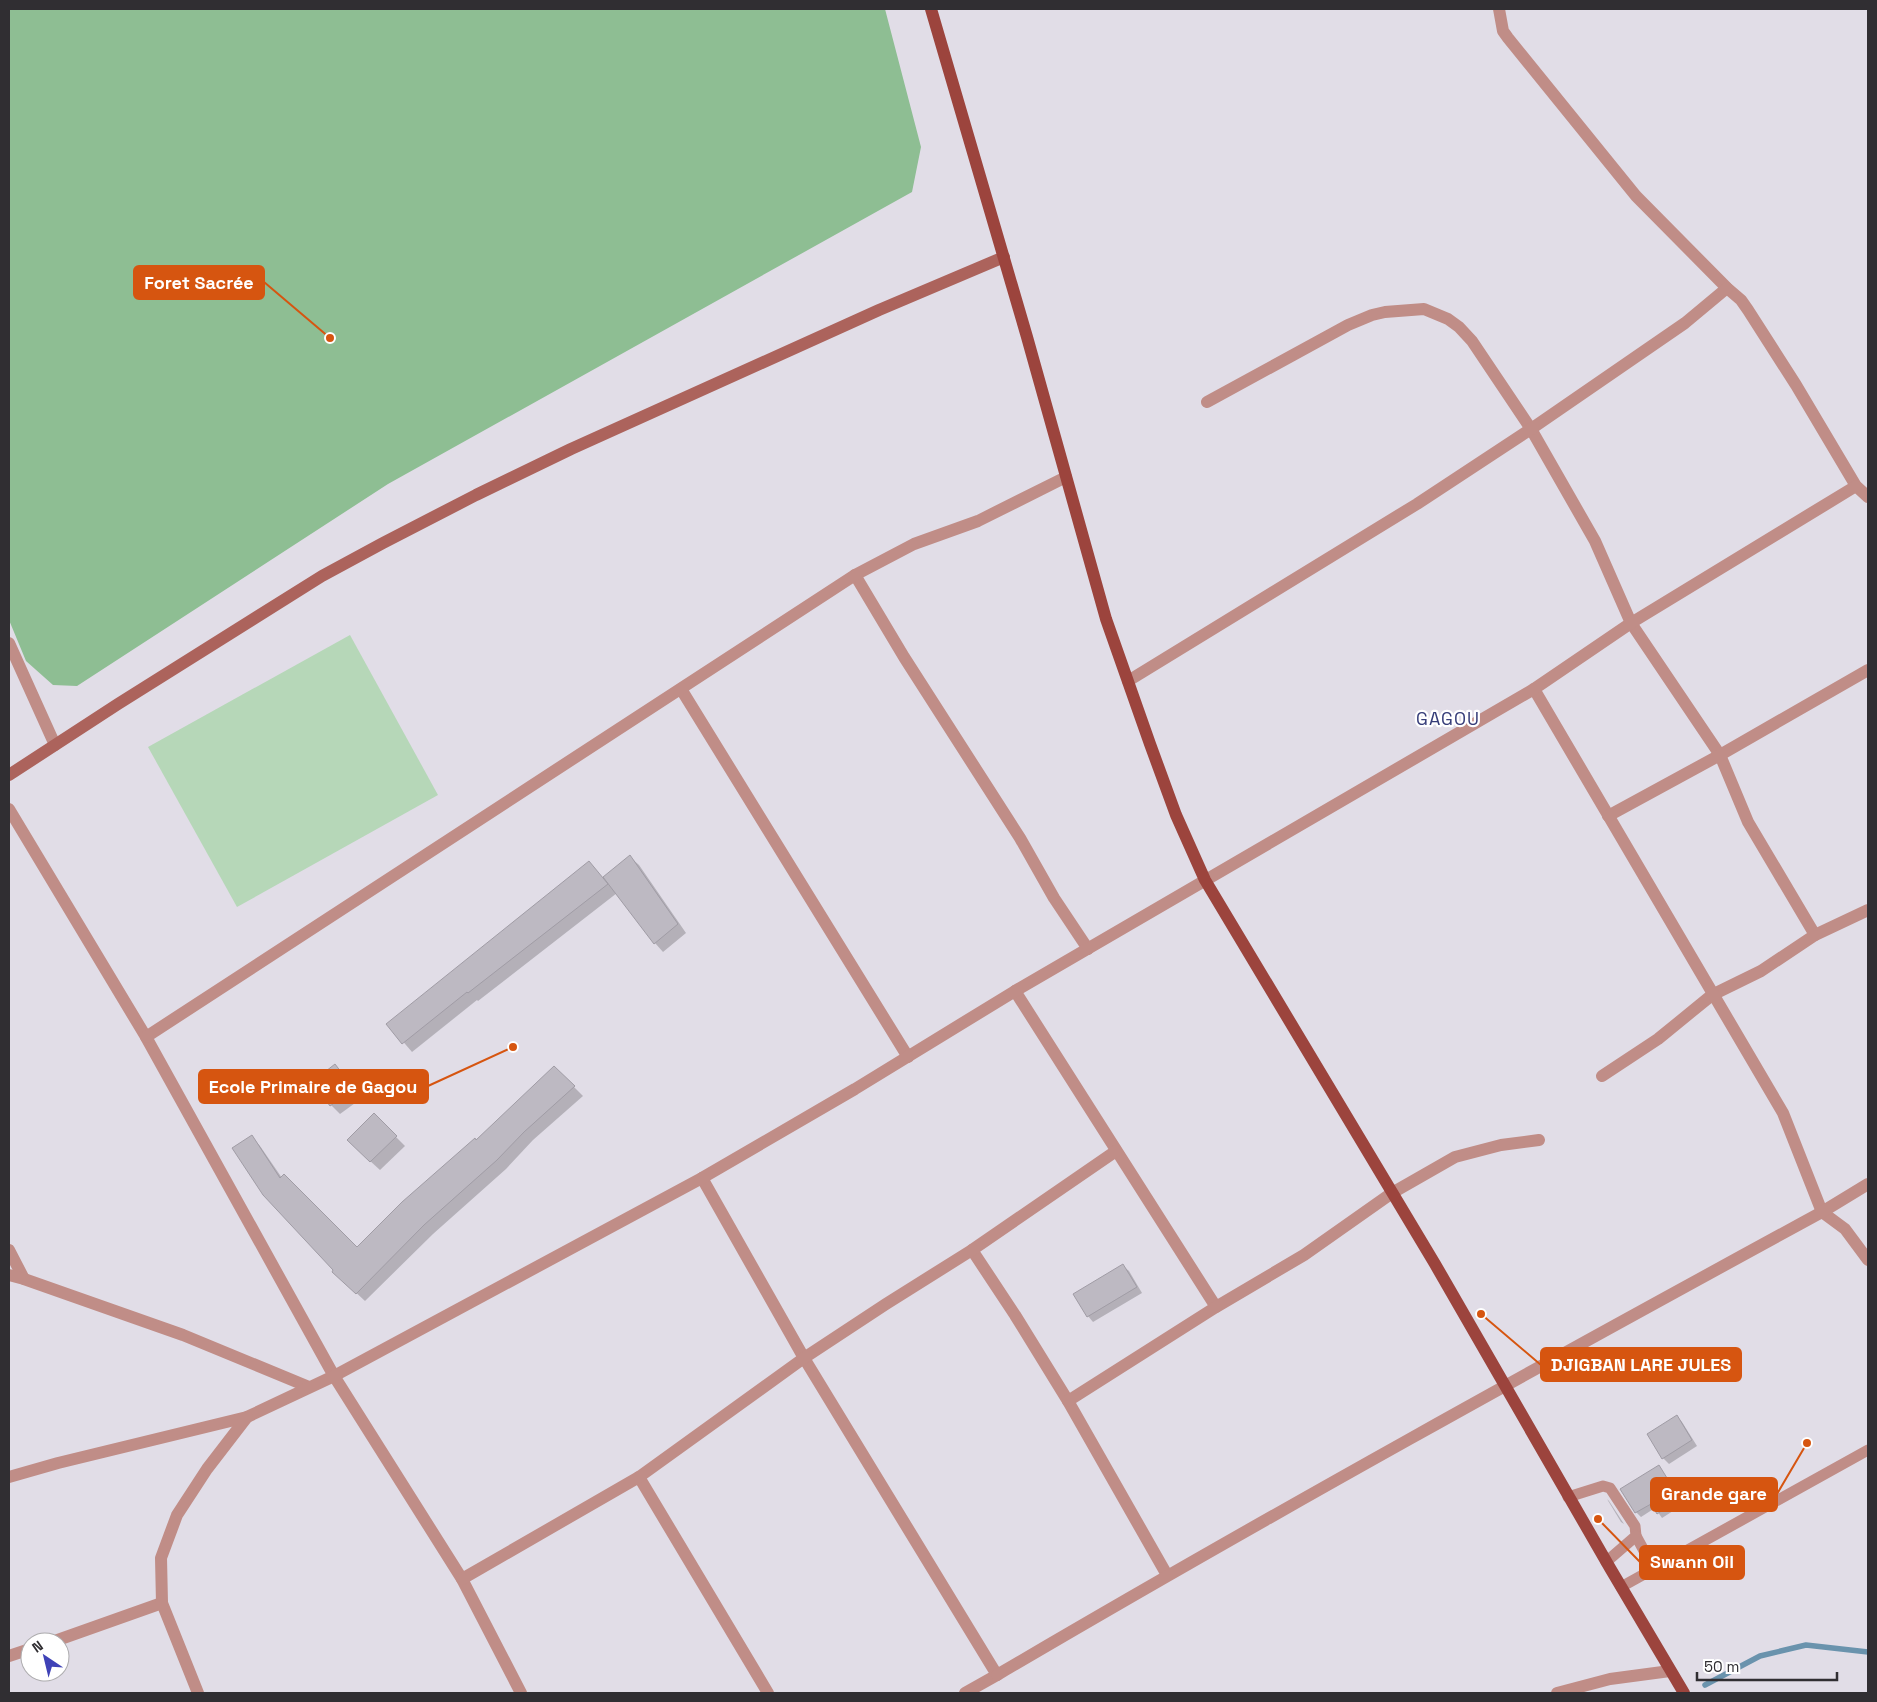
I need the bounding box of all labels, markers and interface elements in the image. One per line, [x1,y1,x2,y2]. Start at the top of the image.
callout: Foret Sacrée [134,266,264,299]
text: Foret Sacrée [144,271,254,294]
district label: GAGOU [1416,707,1480,730]
callout: Ecole Primaire de Gagou [199,1070,428,1103]
text: Ecole Primaire de Gagou [209,1075,417,1098]
callout: DJIGBAN LARE JULES [1541,1348,1741,1381]
text: DJIGBAN LARE JULES [1551,1353,1731,1376]
callout: Grande gare [1651,1478,1777,1511]
text: Grande gare [1661,1482,1767,1505]
callout: Swann Oil [1640,1546,1744,1579]
text: Swann Oil [1650,1550,1734,1573]
north arrow [20,1632,70,1682]
text: N [29,1636,47,1656]
scale bar [1697,1650,1837,1682]
text: 50 m [1704,1657,1739,1676]

